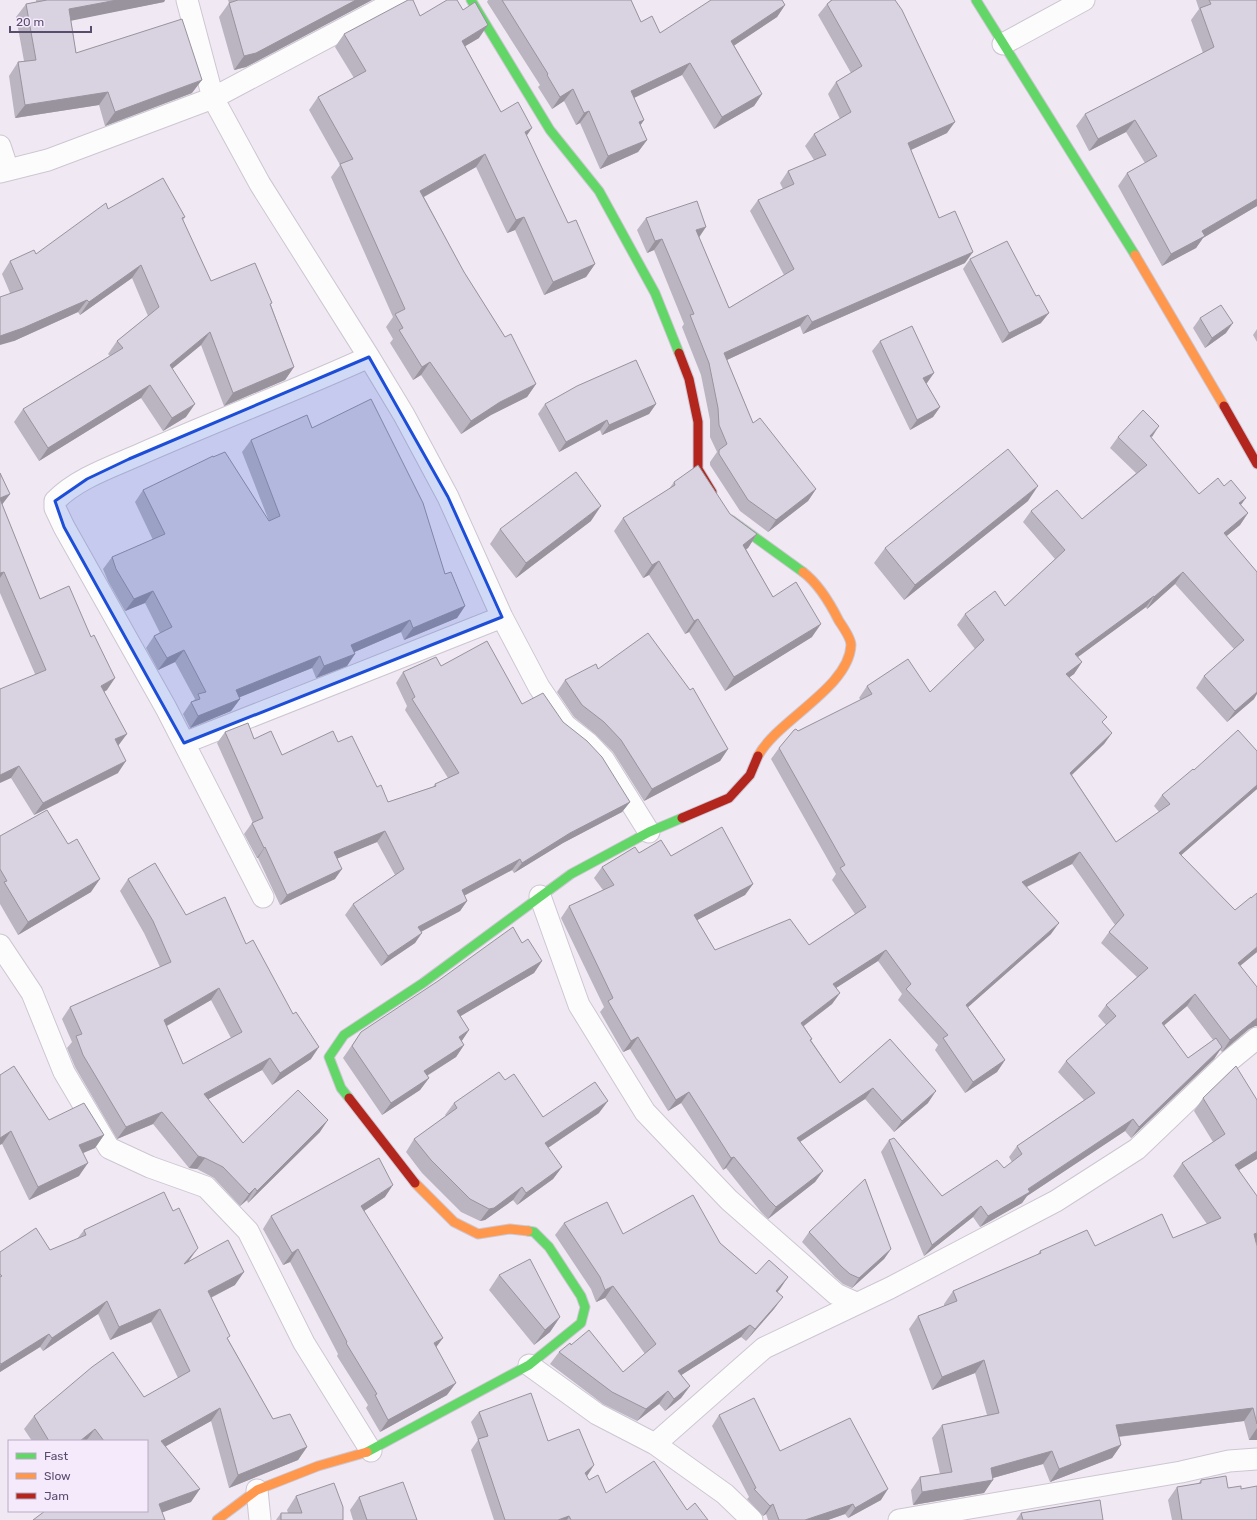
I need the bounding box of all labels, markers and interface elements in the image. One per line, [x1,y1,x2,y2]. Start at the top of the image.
scale bar [10,8,91,34]
text: 20 m [16,15,44,29]
legend [8,1440,148,1512]
text: Fast [44,1449,68,1463]
text: Slow [44,1469,71,1483]
text: Jam [44,1489,69,1503]

